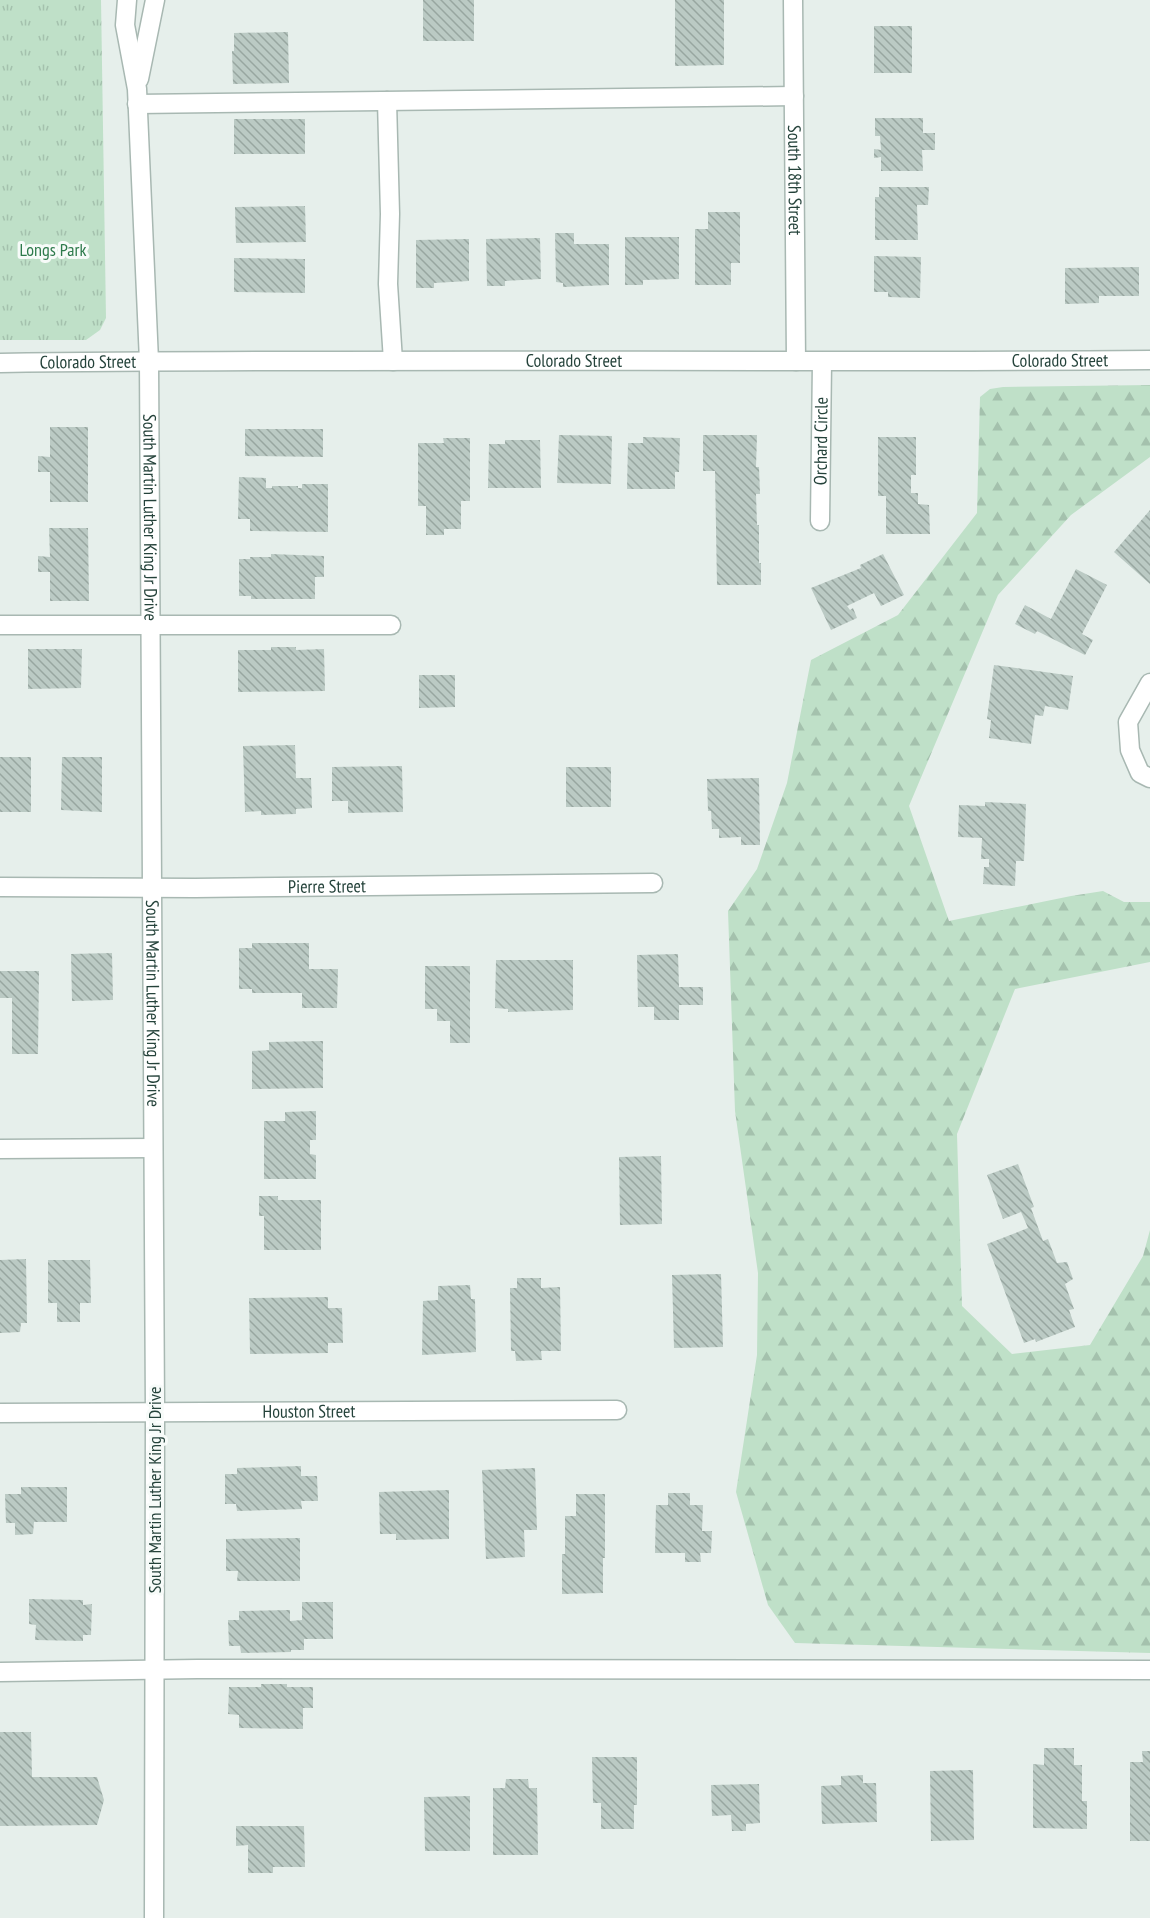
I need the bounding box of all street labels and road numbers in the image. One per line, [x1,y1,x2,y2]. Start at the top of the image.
street label: South 18th Street [783,125,807,235]
street label: Colorado Street [1012,348,1108,372]
street label: Colorado Street [526,349,622,372]
street label: Colorado Street [40,350,136,374]
street label: Orchard Circle [808,397,833,485]
street label: South Martin Luther King Jr Drive [138,414,162,621]
street label: Pierre Street [288,874,366,898]
street label: South Martin Luther King Jr Drive [141,900,165,1107]
street label: South Martin Luther King Jr Drive [143,1387,166,1593]
street label: Houston Street [262,1399,356,1423]

